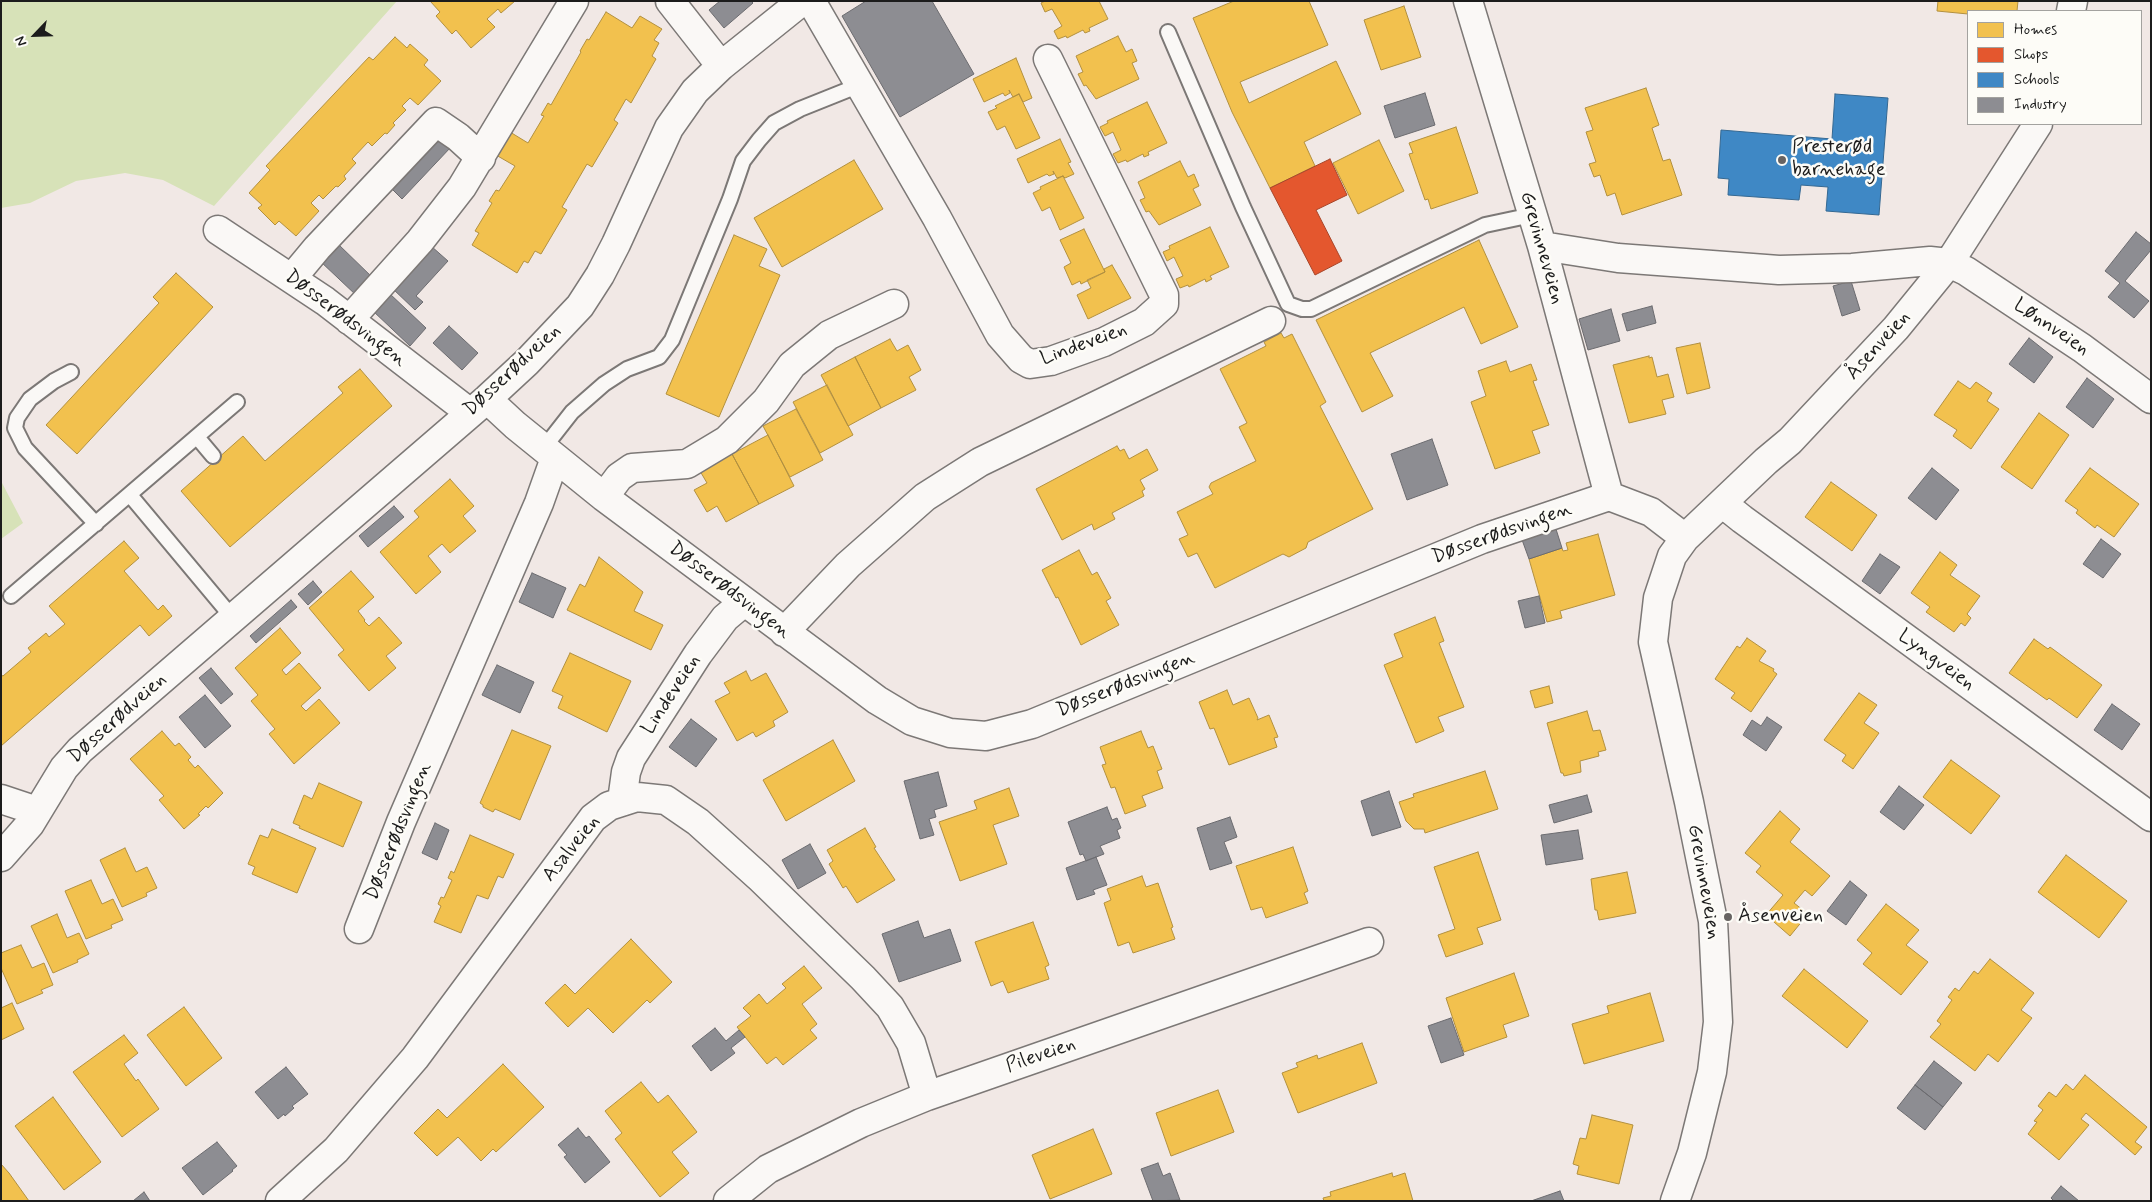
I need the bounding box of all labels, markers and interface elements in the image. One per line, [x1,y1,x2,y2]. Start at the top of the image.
north arrow [10,10,60,60]
legend [1967,10,2142,125]
text: Homes [2014,20,2057,40]
text: N [11,33,31,49]
text: Shops [2014,45,2048,65]
text: Schools [2014,70,2060,90]
text: Industry [2014,95,2067,115]
place label: Presterød barnehage [1792,136,1886,183]
marker: Presterød barnehage [1776,154,1788,166]
street label: Grevinneveien [1513,189,1569,307]
street label: Døsserødsvingen [279,265,411,373]
street label: Lønnveien [2008,294,2094,362]
street label: Åsenveien [1842,306,1916,386]
street label: Lindeveien [1037,318,1131,372]
street label: Døsserødveien [459,320,567,422]
street label: Døsserødsvingen [1429,498,1575,570]
street label: Døsserødsvingen [663,537,795,645]
street label: Lyngveien [1893,625,1979,697]
street label: Døsserødsvingen [1053,646,1199,724]
street label: Lindeveien [637,650,707,740]
street label: Døsserødveien [64,669,172,769]
street label: Døsserødsvingen [360,759,438,905]
street label: Asalveien [538,811,606,887]
street label: Grevinneveien [1681,823,1725,941]
place label: Åsenveien [1738,905,1823,929]
marker: Åsenveien [1722,911,1734,923]
street label: Pileveien [1003,1033,1079,1079]

